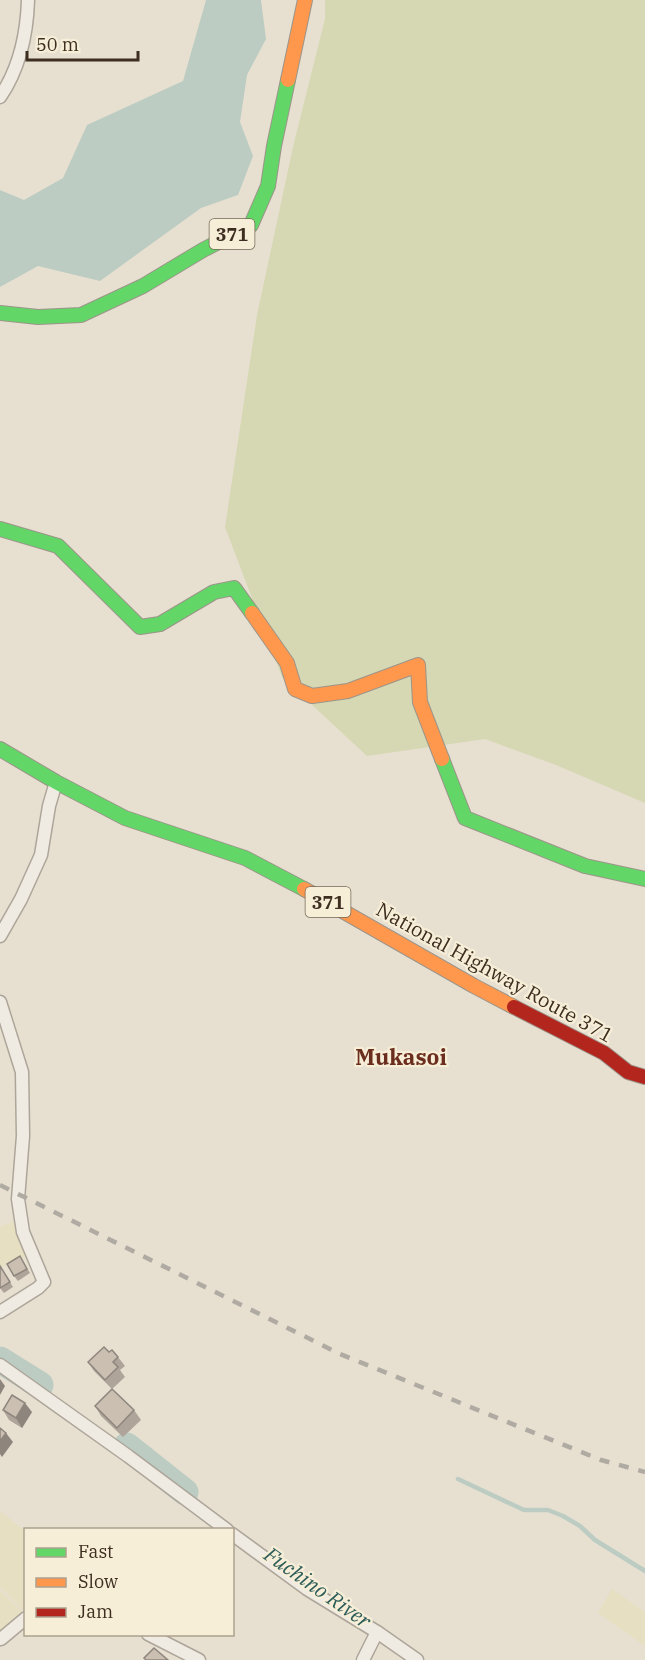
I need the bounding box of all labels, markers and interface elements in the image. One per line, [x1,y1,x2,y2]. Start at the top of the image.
scale bar [27,24,138,62]
text: 50 m [36,33,79,56]
road number: 371 [210,219,254,249]
road number: 371 [306,887,350,917]
street label: National Highway Route 371 [372,895,618,1049]
district label: Mukasoi [355,1042,447,1071]
legend [24,1528,234,1636]
water label: Fuchino River [258,1539,378,1635]
text: Fast [78,1540,113,1563]
text: Slow [78,1570,118,1593]
text: Jam [78,1600,113,1623]

